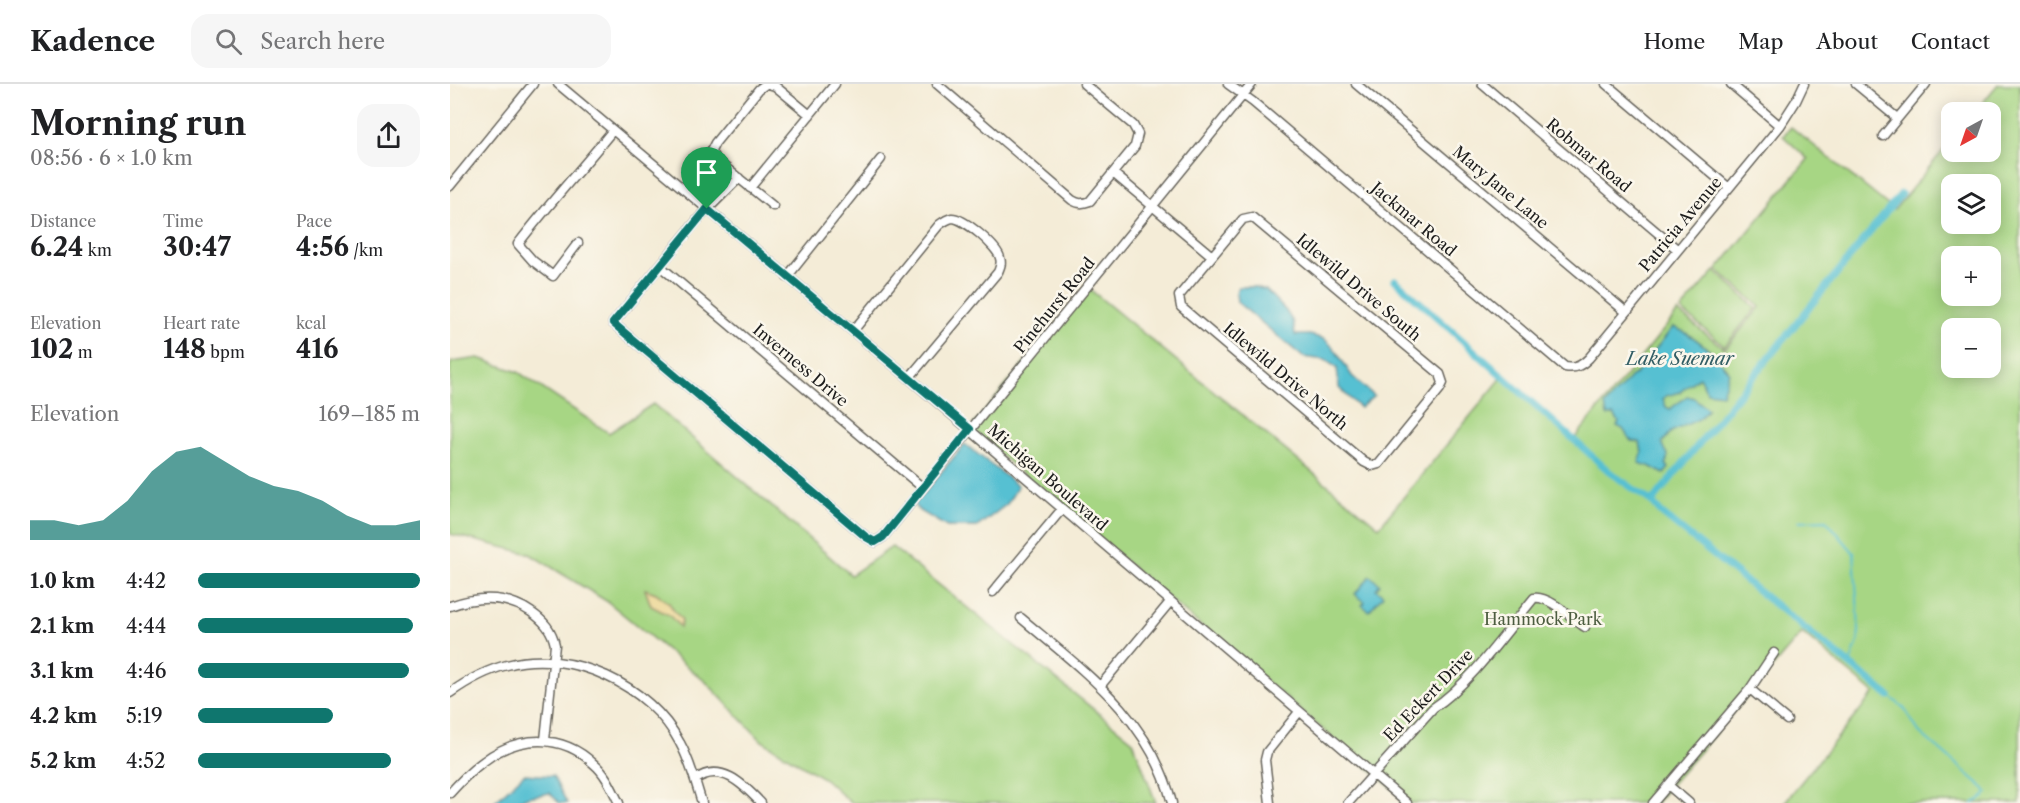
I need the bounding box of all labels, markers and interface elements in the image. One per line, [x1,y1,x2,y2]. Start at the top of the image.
search box [191,14,611,68]
text: Kadence [30,24,155,58]
icon: search [212,25,245,58]
text: Search here [260,28,385,55]
text: Home [1644,29,1705,54]
text: Map [1738,29,1783,54]
text: About [1816,29,1878,54]
text: Contact [1911,29,1990,54]
north arrow [1941,102,2001,162]
map controls [1941,102,2001,378]
text: Morning run [30,103,246,144]
button: share [357,104,420,167]
street label: Robmar Road [1542,114,1636,196]
street label: Mary Jane Lane [1449,141,1553,233]
text: 08:56 · 6 × 1.0 km [30,146,193,170]
pin [681,147,732,209]
icon: arrive [690,156,723,189]
street label: Patricia Avenue [1634,172,1726,276]
button: layers [1941,174,2001,234]
street label: Jackmar Road [1365,176,1461,261]
text: Distance [30,211,96,231]
text: Time [163,211,203,231]
text: Pace [296,211,332,231]
street label: Idlewild Drive South [1293,229,1425,345]
text: 6.24 [30,231,84,263]
text: 30:47 [163,231,231,263]
text: 4:56 [296,231,349,263]
text: km [84,240,112,260]
text: /km [349,240,383,260]
button: + [1941,246,2001,306]
street label: Pinehurst Road [1009,253,1099,357]
text: Elevation [30,313,101,333]
text: Heart rate [163,313,240,333]
text: kcal [296,313,326,333]
street label: Idlewild Drive North [1220,318,1352,434]
button: − [1941,318,2001,378]
street label: Inverness Drive [749,319,853,411]
text: 102 [30,333,73,365]
text: 148 [163,333,206,365]
text: 416 [296,333,339,365]
text: m [73,342,93,362]
text: bpm [206,342,245,362]
water label: Lake Suemar [1624,348,1736,370]
text: Elevation [30,402,119,426]
text: 169–185 m [318,402,420,426]
street label: Michigan Boulevard [984,419,1112,535]
text: 1.0 km [30,569,95,593]
text: 4:42 [126,569,166,593]
park label: Hammock Park [1484,609,1603,629]
text: 2.1 km [30,614,94,638]
text: 4:44 [126,614,166,638]
street label: Ed Eckert Drive [1379,645,1477,745]
text: 3.1 km [30,659,94,683]
text: 4:46 [126,659,166,683]
text: 4.2 km [30,704,97,728]
text: 5:19 [126,704,163,728]
text: 5.2 km [30,749,97,773]
text: 4:52 [126,749,166,773]

